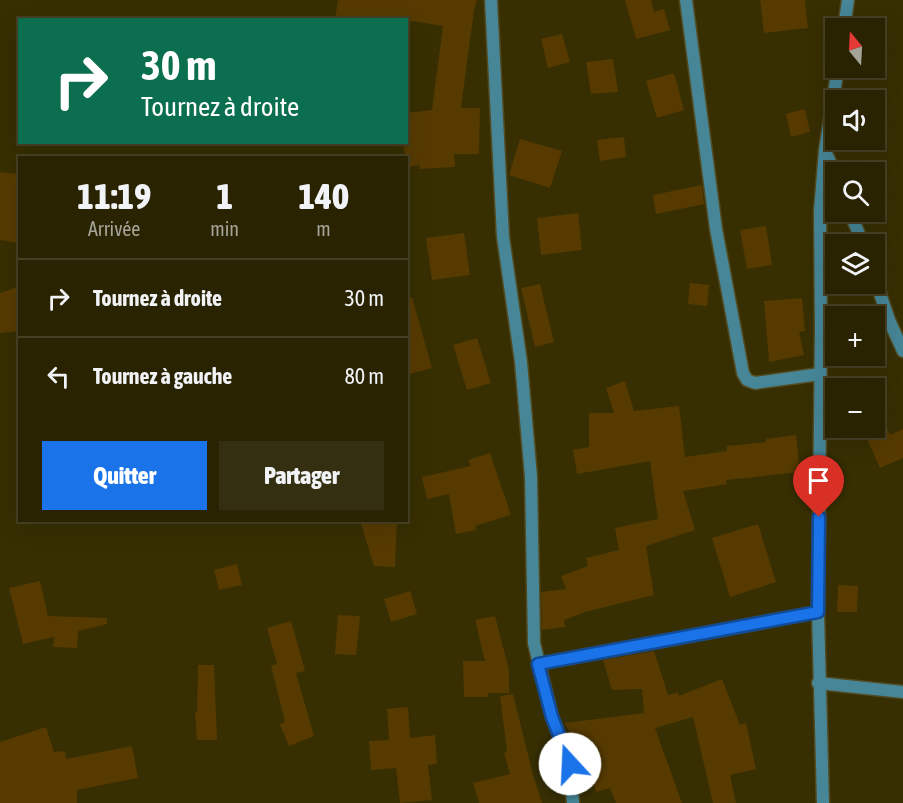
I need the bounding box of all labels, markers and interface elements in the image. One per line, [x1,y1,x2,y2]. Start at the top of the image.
north arrow [825,18,885,78]
map controls [825,18,885,438]
text: 30 m [141,41,216,89]
icon: right [42,42,120,120]
button: sound [825,90,885,150]
text: Tournez à droite [141,91,299,122]
button: search [825,162,885,222]
text: 11:19 [77,175,151,217]
text: 1 [216,175,233,217]
text: 140 [298,175,349,217]
text: Arrivée [88,217,140,240]
text: min [210,217,239,240]
text: m [316,217,331,240]
button: layers [825,234,885,294]
icon: right [42,282,75,315]
text: Tournez à droite [93,285,222,311]
text: 30 m [344,285,384,311]
button: + [825,306,885,366]
icon: left [42,360,75,393]
text: Tournez à gauche [93,363,232,389]
text: 80 m [344,363,384,389]
button: − [825,378,885,438]
button: Quitter [42,441,207,510]
button: Partager [219,441,384,510]
pin [793,455,844,517]
icon: arrive [802,464,835,497]
position arrow [538,732,602,796]

